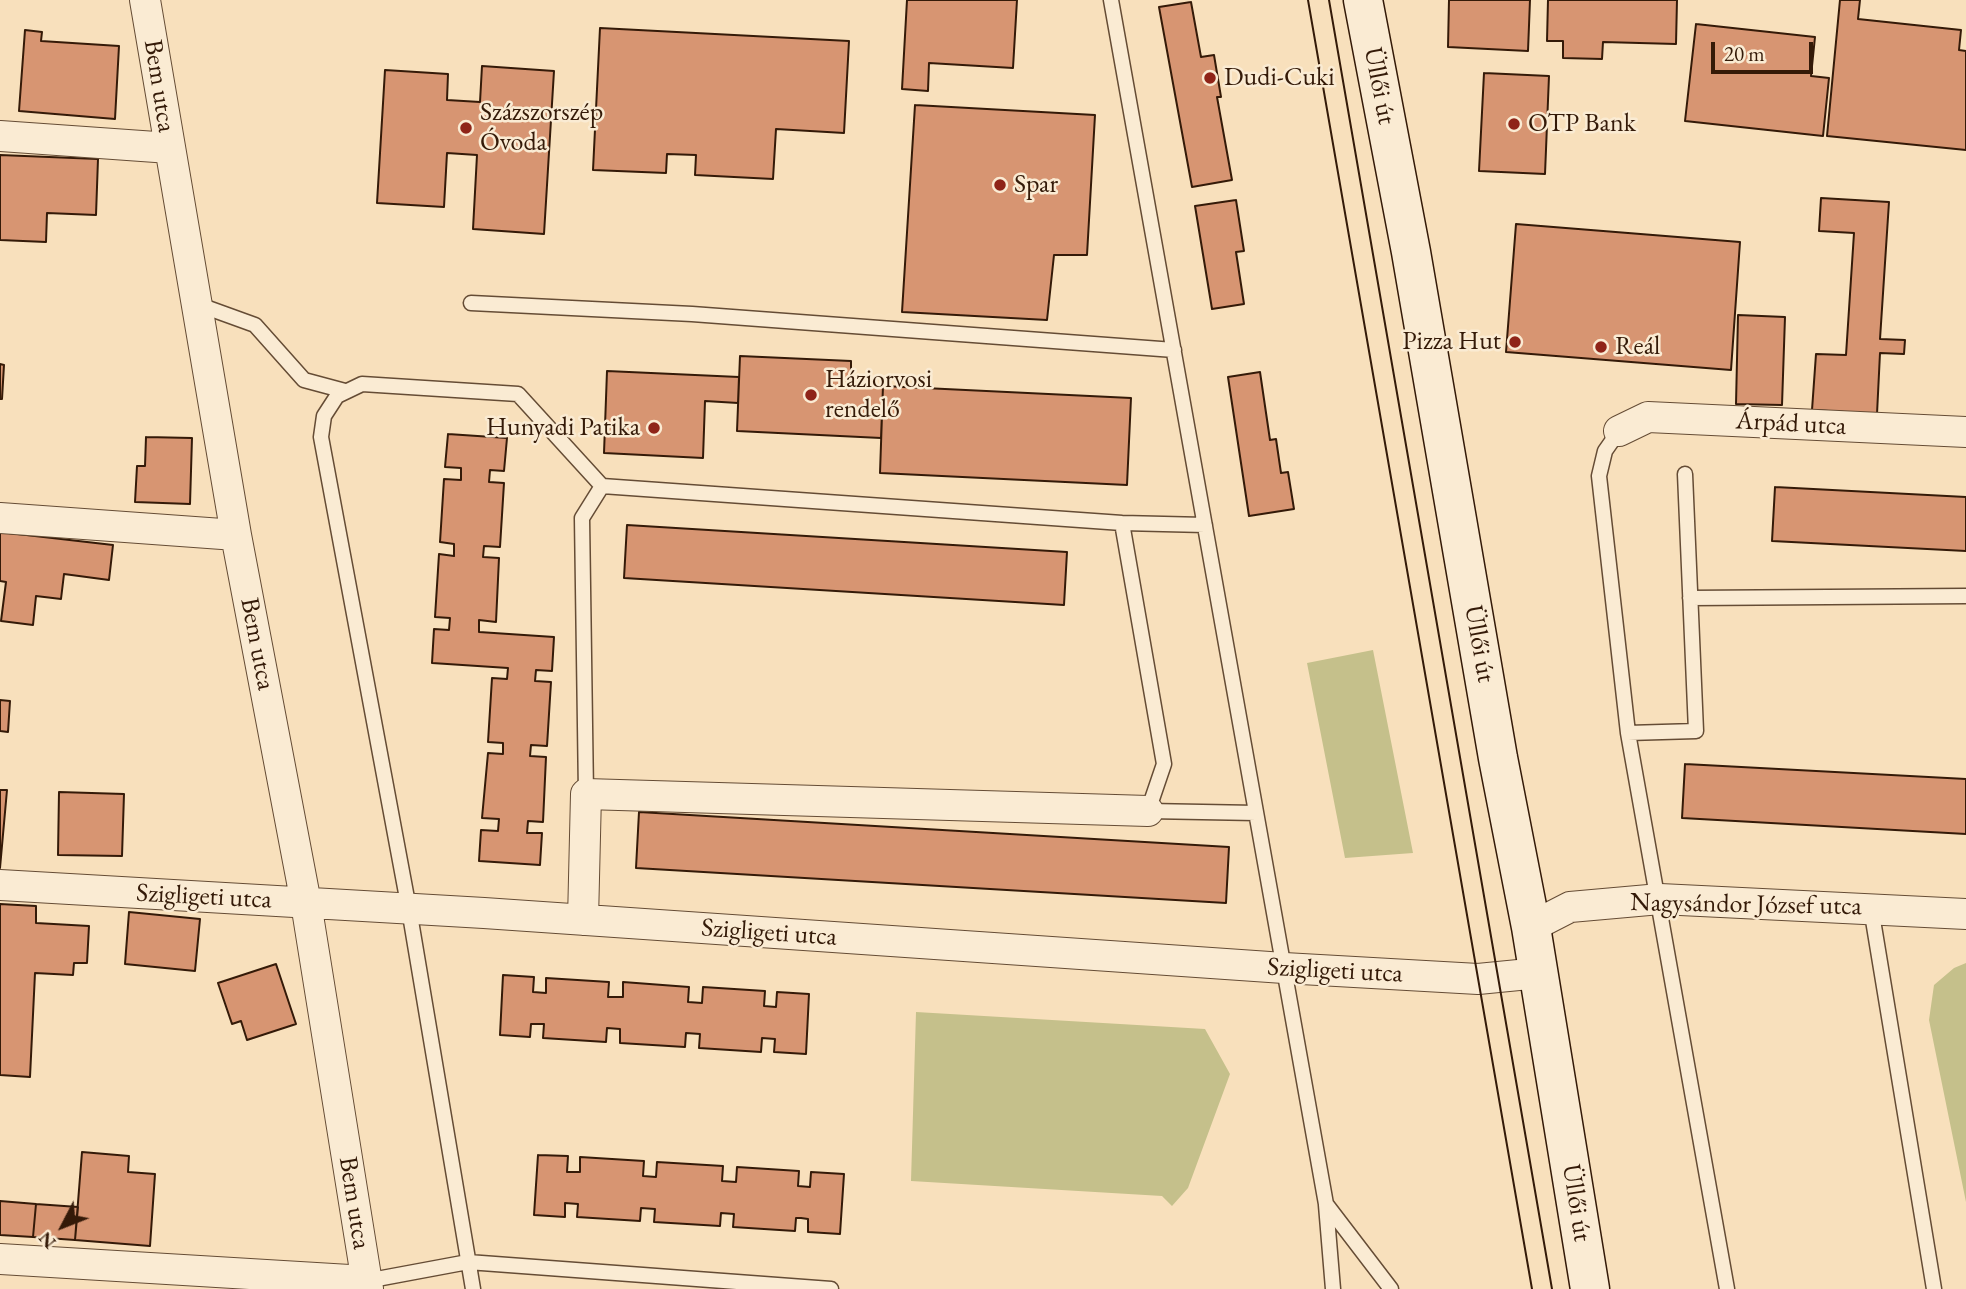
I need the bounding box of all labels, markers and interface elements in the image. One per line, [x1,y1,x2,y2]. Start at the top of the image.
scale bar [1714,28,1815,72]
street label: Bem utca [136,38,182,134]
text: 20 m [1724,40,1765,67]
street label: Üllői út [1356,45,1402,127]
place label: Dudi-Cuki [1224,62,1335,94]
marker: Dudi-Cuki [1202,70,1218,86]
place label: Százszorszép Óvoda [480,97,603,158]
place label: OTP Bank [1528,108,1636,140]
marker: OTP Bank [1506,116,1522,132]
marker: Százszorszép Óvoda [458,120,474,136]
place label: Spar [1014,169,1058,201]
marker: Spar [992,177,1008,193]
place label: Pizza Hut [1402,326,1501,358]
place label: Reál [1615,331,1660,363]
marker: Pizza Hut [1507,334,1523,350]
marker: Reál [1593,339,1609,355]
place label: Háziorvosi rendelő [825,364,932,426]
marker: Háziorvosi rendelő [803,387,819,403]
street label: Árpád utca [1735,406,1847,442]
place label: Hunyadi Patika [486,412,640,444]
marker: Hunyadi Patika [646,420,662,436]
street label: Bem utca [233,595,281,693]
street label: Üllői út [1457,603,1501,685]
street label: Szigligeti utca [135,878,273,916]
street label: Nagysándor József utca [1630,887,1862,923]
street label: Szigligeti utca [700,913,838,953]
street label: Szigligeti utca [1266,952,1404,990]
street label: Bem utca [331,1155,377,1251]
street label: Üllői út [1554,1162,1598,1244]
north arrow [28,1191,98,1261]
text: N [33,1226,61,1254]

